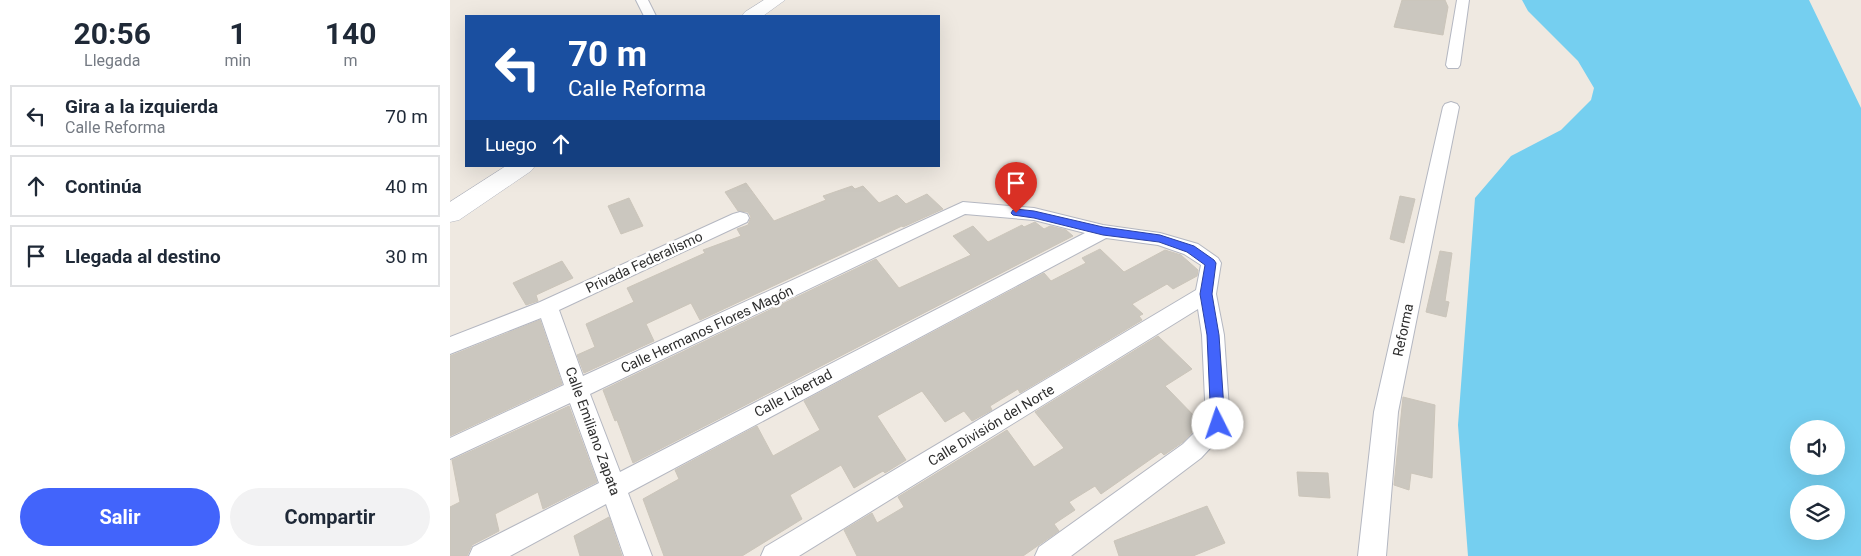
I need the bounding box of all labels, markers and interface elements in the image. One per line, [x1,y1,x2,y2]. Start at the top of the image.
text: 20:56 [74,16,151,51]
text: 1 [229,16,246,51]
text: 140 [325,16,376,51]
text: 70 m [568,34,647,75]
icon: left [485,35,550,100]
text: Llegada [84,51,140,70]
text: min [224,51,251,70]
text: m [344,51,358,70]
text: Calle Reforma [568,76,706,101]
text: Gira a la izquierda [65,95,218,118]
icon: left [22,102,50,130]
text: 70 m [385,105,428,128]
text: Calle Reforma [65,118,166,137]
icon: ahead [547,130,575,158]
text: Luego [485,133,537,156]
pin [995,162,1037,213]
icon: arrive [1002,169,1030,197]
icon: ahead [22,172,50,200]
text: Continúa [65,175,142,198]
text: 40 m [385,175,428,198]
street label: Privada Federalismo [583,228,705,296]
icon: arrive [22,242,50,270]
text: Llegada al destino [65,245,221,268]
text: 30 m [385,245,428,268]
street label: Calle Hermanos Flores Magón [618,282,796,376]
street label: Reforma [1390,302,1416,358]
street label: Calle Emiliano Zapata [562,365,624,497]
street label: Calle Libertad [751,366,835,420]
street label: Calle División del Norte [925,381,1057,469]
position arrow [1191,397,1243,449]
map controls [1790,420,1845,540]
button: sound [1790,420,1845,475]
button: layers [1790,485,1845,540]
button: Salir [20,488,220,546]
button: Compartir [230,488,430,546]

